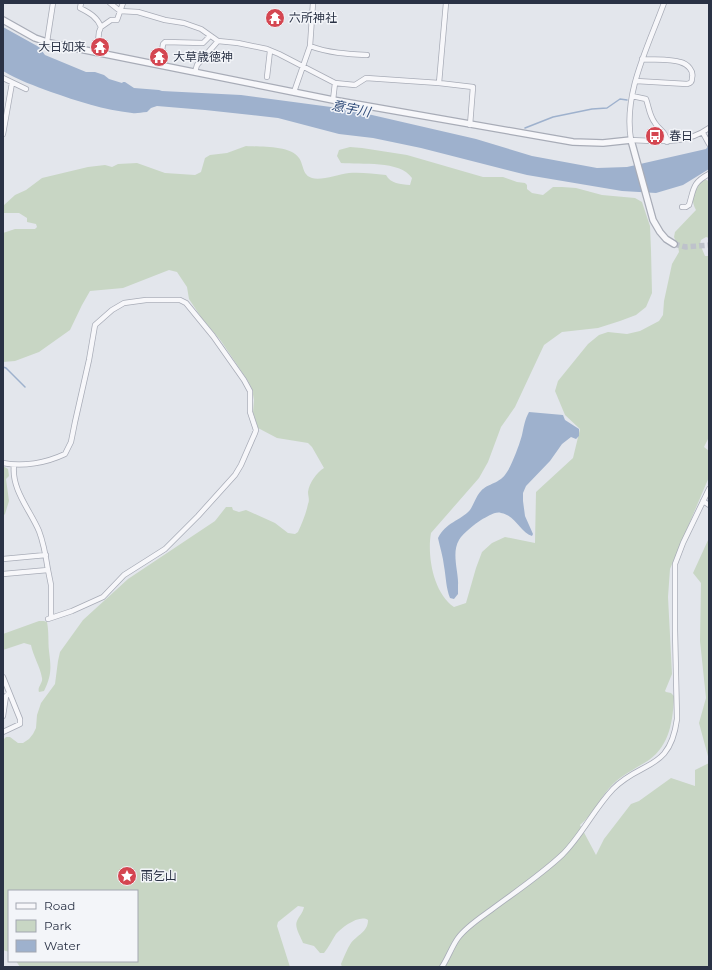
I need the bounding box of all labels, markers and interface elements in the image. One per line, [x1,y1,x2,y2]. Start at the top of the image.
temple icon: 六所神社 [264,7,286,29]
place label: 六所神社 [289,10,337,25]
temple icon: 大日如来 [89,36,111,58]
place label: 大日如来 [38,39,86,54]
temple icon: 大草歳徳神 [148,46,170,68]
place label: 大草歳徳神 [173,49,233,64]
water label: 意宇川 [330,96,374,120]
bus stop icon: 春日 [644,125,666,147]
place label: 春日 [669,128,693,143]
place icon: 雨乞山 [116,865,138,887]
place label: 雨乞山 [141,868,177,883]
legend [8,890,138,962]
text: Road [44,898,75,913]
text: Park [44,918,72,933]
text: Water [44,938,81,953]

